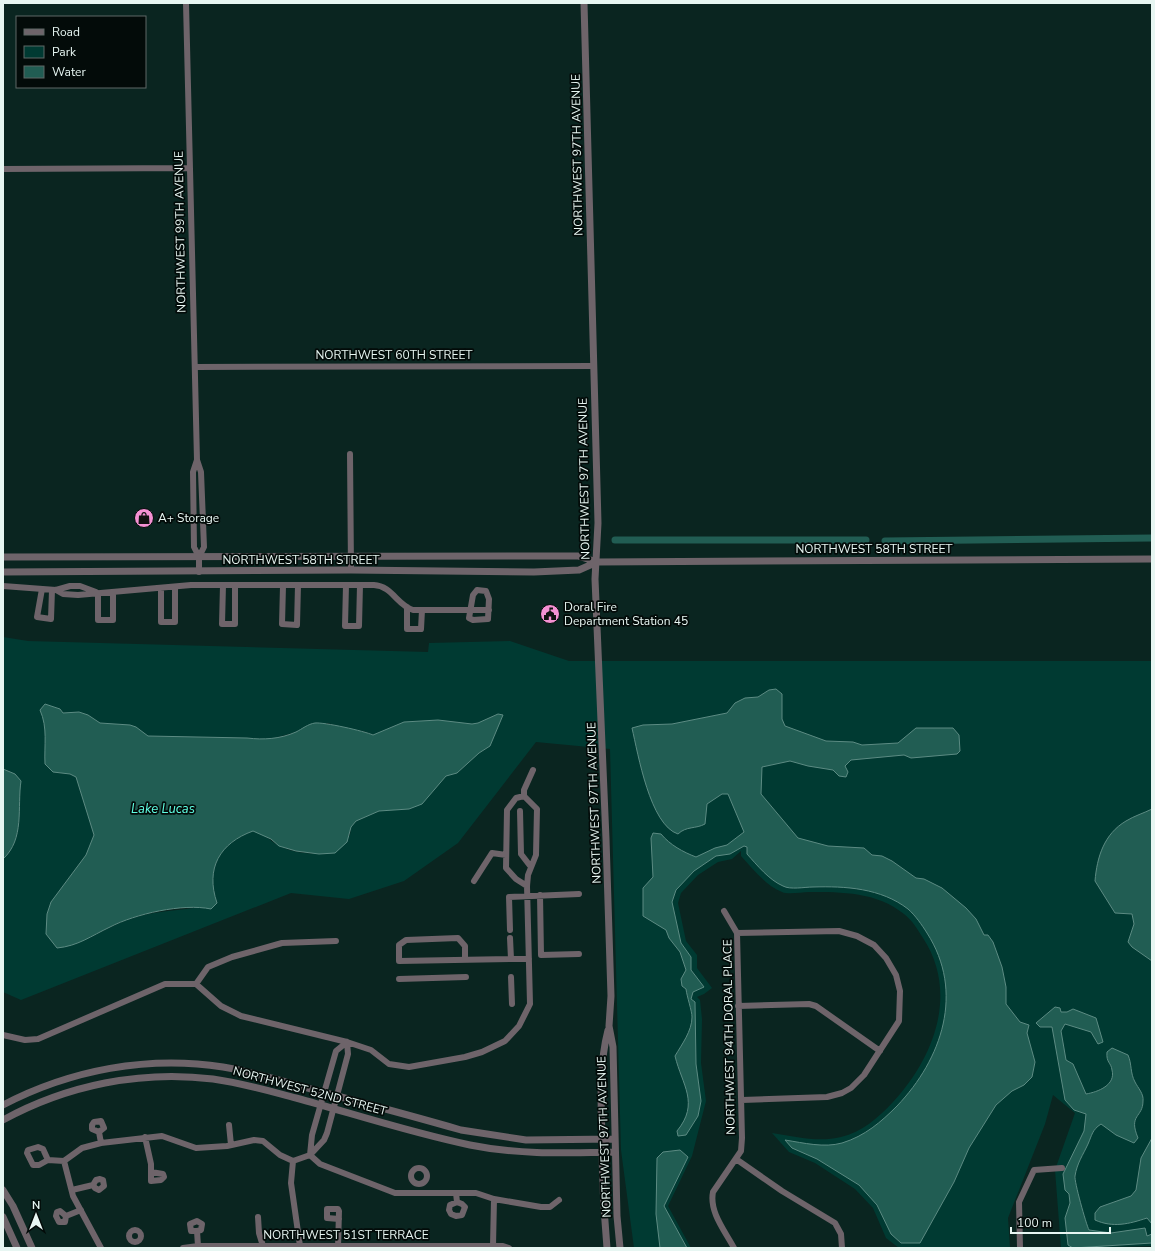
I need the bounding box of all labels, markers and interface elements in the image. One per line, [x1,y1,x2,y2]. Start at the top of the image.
legend [16,16,146,88]
text: Road [52,24,80,40]
text: Park [52,44,77,60]
text: Water [52,64,86,80]
street label: NORTHWEST 97TH AVENUE [568,74,586,236]
street label: NORTHWEST 99TH AVENUE [171,151,189,313]
street label: NORTHWEST 60TH STREET [315,347,473,363]
street label: NORTHWEST 97TH AVENUE [575,398,593,560]
shop icon: A+ Storage [133,507,155,529]
place label: A+ Storage [158,510,219,526]
street label: NORTHWEST 58TH STREET [795,541,953,557]
street label: NORTHWEST 58TH STREET [222,552,380,568]
place label: Doral Fire Department Station 45 [564,599,688,629]
public building icon: Doral Fire Department Station 45 [539,603,561,625]
street label: NORTHWEST 97TH AVENUE [583,722,605,884]
water label: Lake Lucas [131,800,195,818]
street label: NORTHWEST 94TH DORAL PLACE [719,939,739,1135]
street label: NORTHWEST 97TH AVENUE [593,1056,615,1218]
street label: NORTHWEST 52ND STREET [231,1063,389,1119]
north arrow [16,1195,56,1235]
text: N [32,1198,40,1213]
scale bar [1011,1209,1110,1235]
text: 100 m [1017,1215,1052,1231]
street label: NORTHWEST 51ST TERRACE [263,1227,429,1243]

